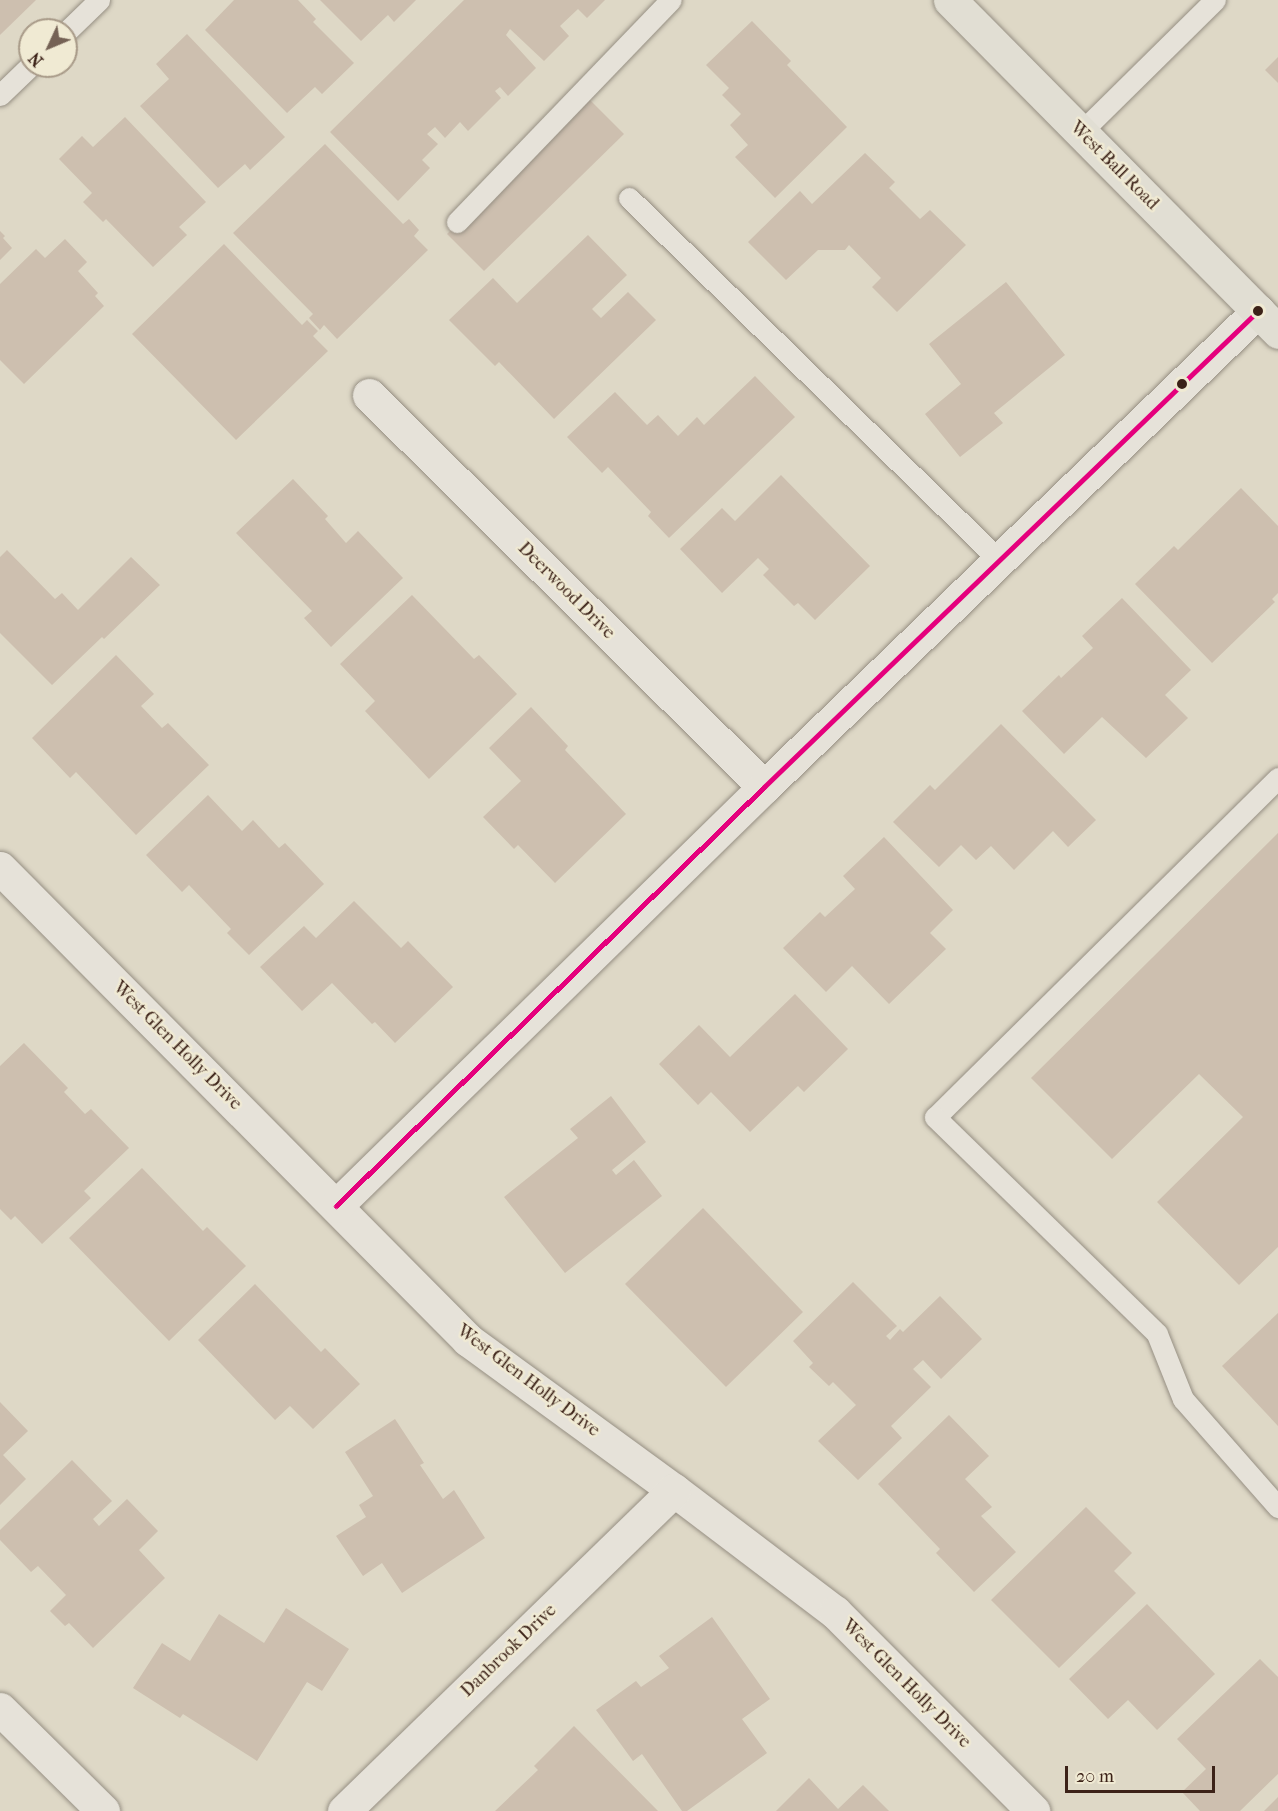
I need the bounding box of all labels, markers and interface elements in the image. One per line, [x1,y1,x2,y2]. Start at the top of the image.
north arrow [18,18,78,78]
text: N [25,49,47,70]
street label: West Ball Road [1065,117,1163,215]
unlabelled marker [1252,305,1264,317]
unlabelled marker [1176,378,1188,390]
street label: Deerwood Drive [513,538,619,644]
street label: West Glen Holly Drive [108,977,246,1115]
street label: West Glen Holly Drive [452,1320,604,1442]
street label: Danbrook Drive [457,1600,561,1702]
street label: West Glen Holly Drive [837,1615,975,1753]
scale bar [1068,1754,1218,1792]
text: 20 m [1076,1766,1114,1787]

